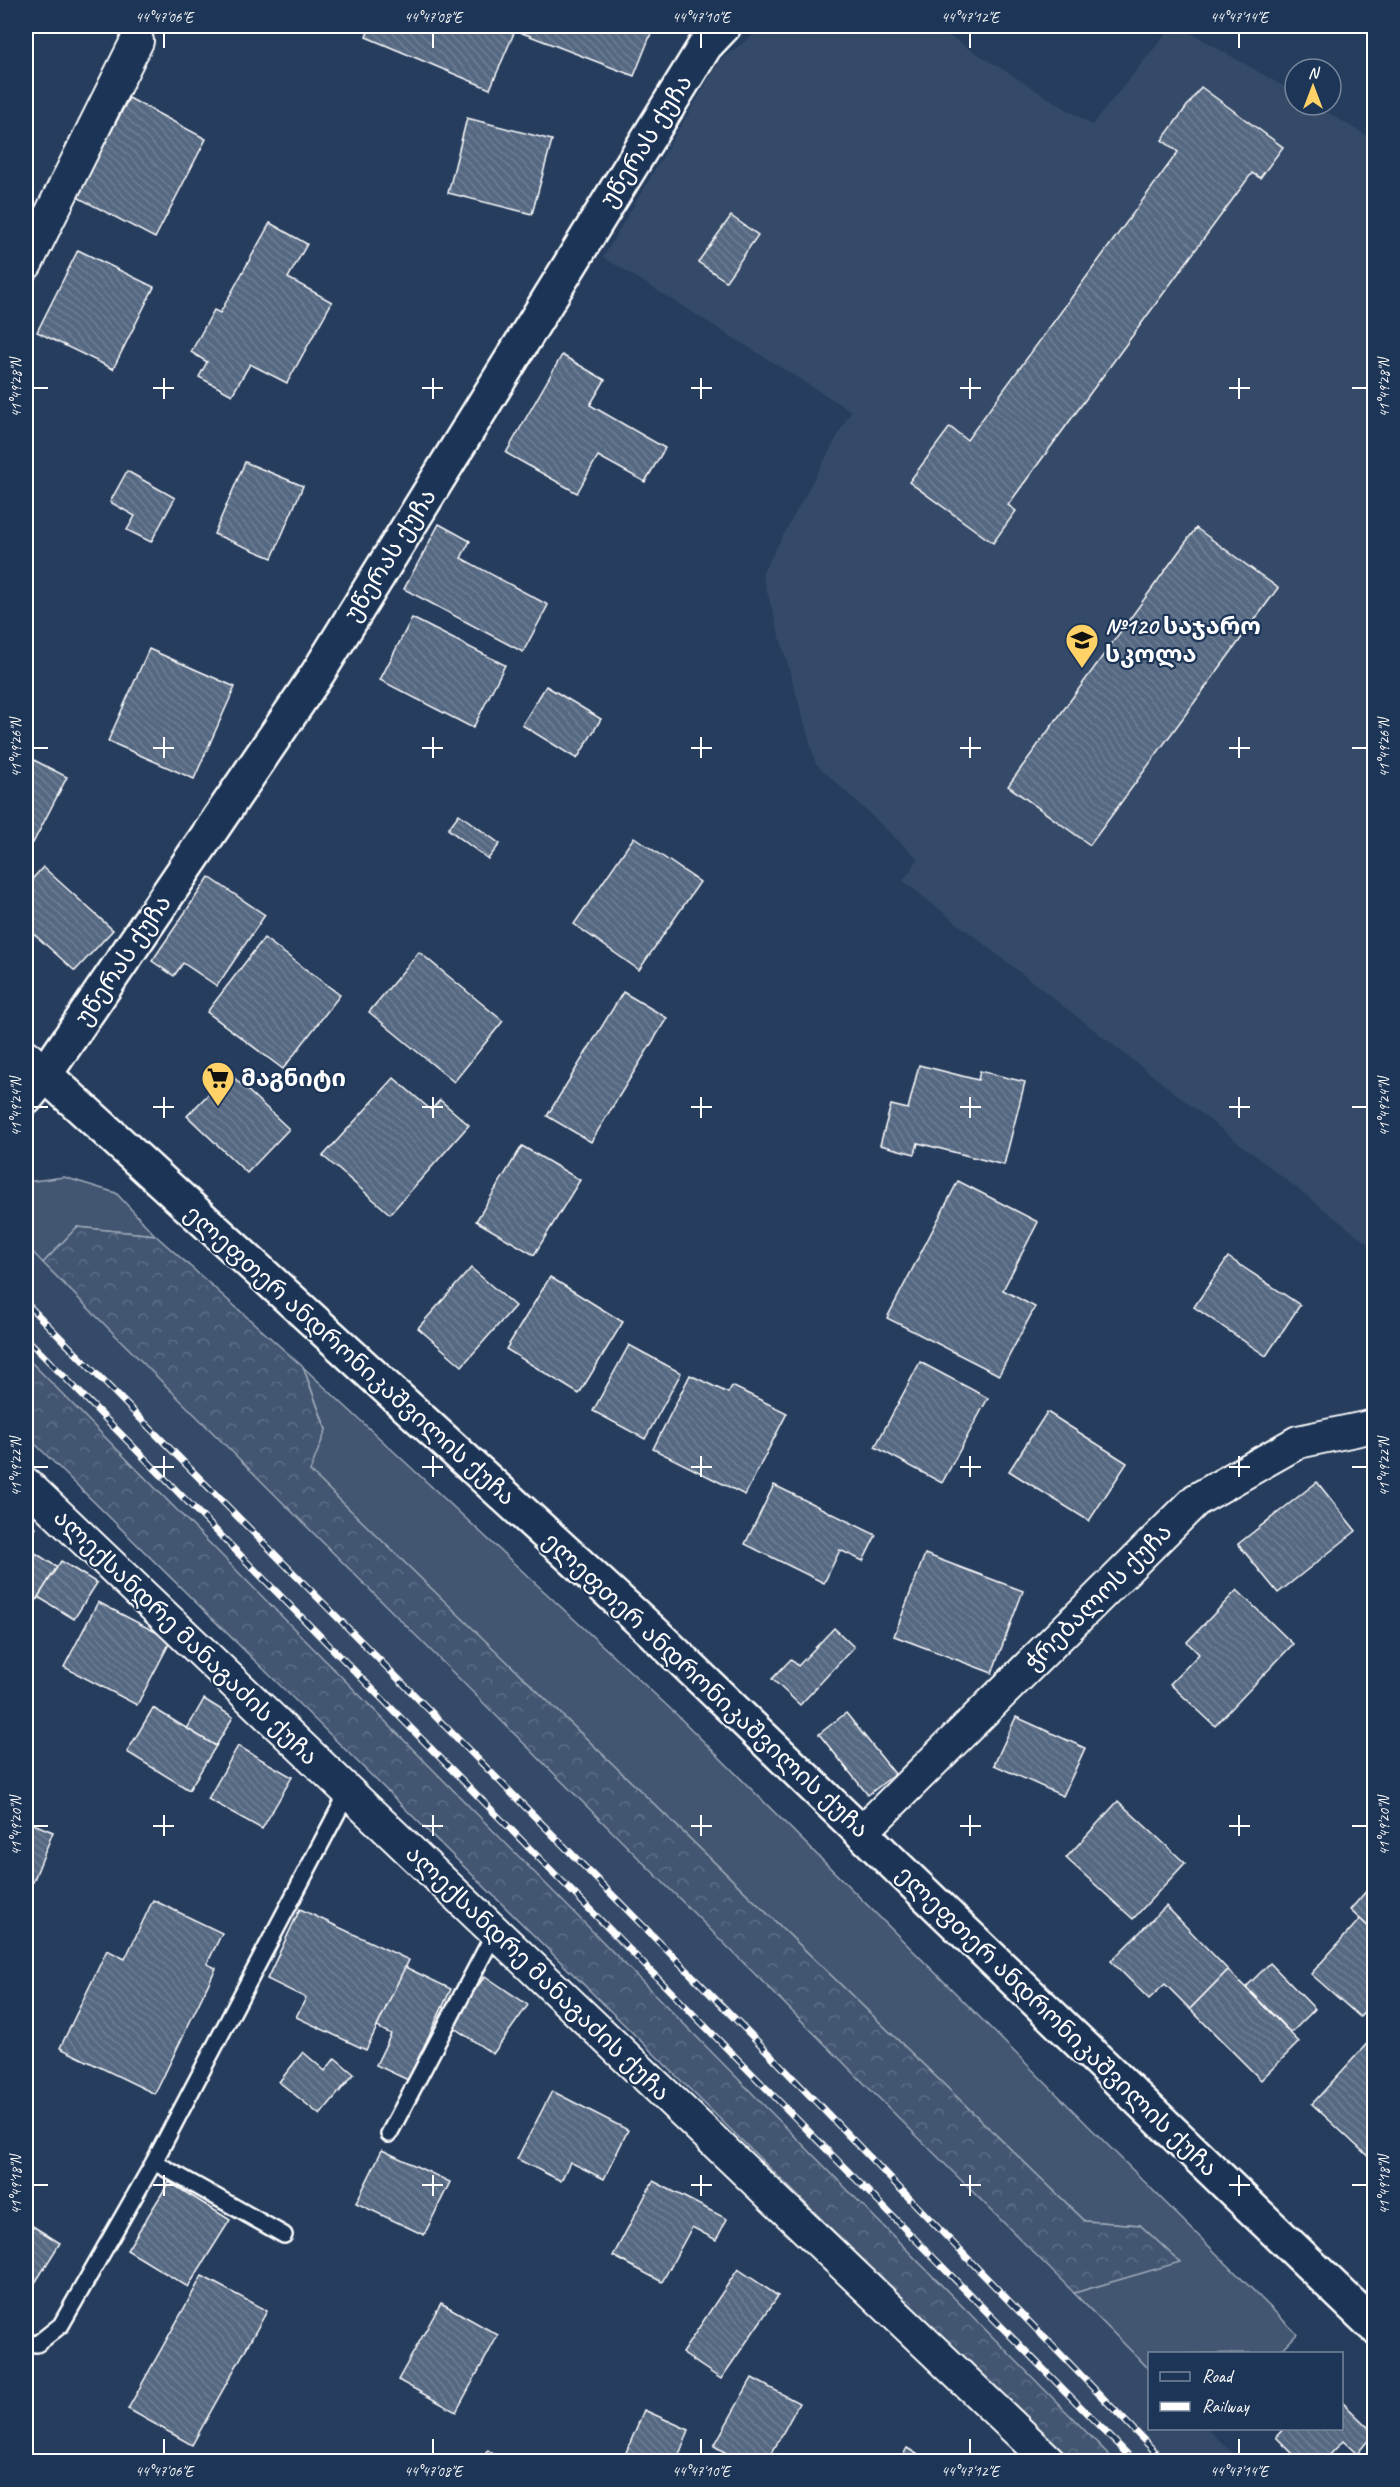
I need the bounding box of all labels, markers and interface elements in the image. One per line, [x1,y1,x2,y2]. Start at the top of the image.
text: 44°47'06"E [135,8,195,27]
text: 44°47'08"E [404,8,464,27]
text: 44°47'10"E [672,8,732,27]
text: 44°47'12"E [941,8,1001,27]
text: 44°47'14"E [1210,8,1270,27]
north arrow [1283,57,1343,117]
text: N [1308,63,1321,83]
street label: უწერას ქუჩა [593,69,699,213]
text: 41°49'28"N [7,355,26,418]
text: 41°49'28"N [1375,355,1394,418]
street label: უწერას ქუჩა [337,483,443,627]
place label: №120 საჯარო სკოლა [1105,611,1261,669]
school or university icon: №120 საჯარო სკოლა [1064,622,1100,669]
text: 41°49'26"N [7,715,26,778]
text: 41°49'26"N [1375,715,1394,778]
street label: უწერას ქუჩა [68,889,178,1031]
supermarket icon: მაგნიტი [200,1060,236,1107]
place label: მაგნიტი [241,1063,346,1093]
text: 41°49'24"N [7,1074,26,1137]
text: 41°49'24"N [1375,1074,1394,1137]
street label: ელეფთერ ანდრონიკაშვილის ქუჩა [178,1198,522,1512]
text: 41°49'22"N [7,1434,26,1497]
text: 41°49'22"N [1375,1434,1394,1497]
street label: ალექსანდრე მანაგაძის ქუჩა [47,1502,325,1772]
street label: ჭრებალოს ქუჩა [1018,1517,1178,1677]
street label: ელეფთერ ანდრონიკაშვილის ქუჩა [537,1526,875,1844]
text: 41°49'20"N [7,1793,26,1856]
text: 41°49'20"N [1375,1793,1394,1856]
street label: ალექსანდრე მანაგაძის ქუჩა [399,1838,677,2108]
street label: ელეფთერ ანდრონიკაშვილის ქუჩა [890,1859,1224,2183]
text: 41°49'18"N [7,2152,26,2215]
text: 41°49'18"N [1375,2152,1394,2215]
legend [1148,2352,1343,2430]
text: Road [1202,2365,1235,2387]
text: Railway [1202,2395,1250,2417]
text: 44°47'06"E [135,2462,195,2481]
text: 44°47'08"E [404,2462,464,2481]
text: 44°47'10"E [672,2462,732,2481]
text: 44°47'12"E [941,2462,1001,2481]
text: 44°47'14"E [1210,2462,1270,2481]

